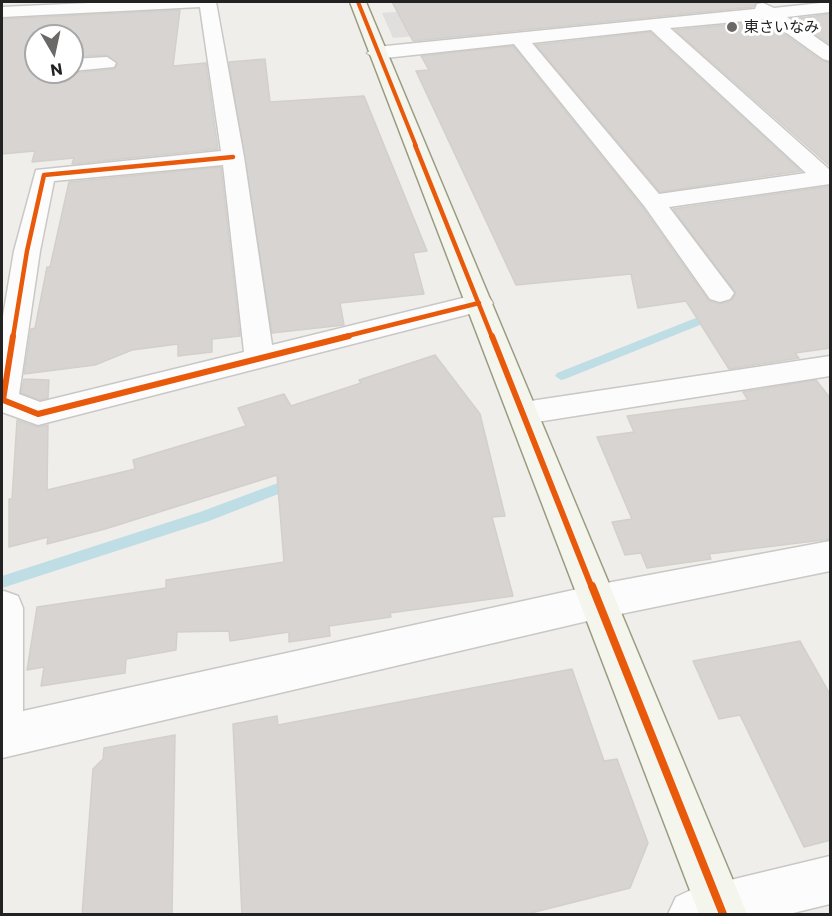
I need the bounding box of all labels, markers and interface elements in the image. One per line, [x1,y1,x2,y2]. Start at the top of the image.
place label: 東さいなみ [744,18,819,36]
marker: 東さいなみ [725,20,739,34]
north arrow [24,24,84,84]
text: N [49,60,64,81]

